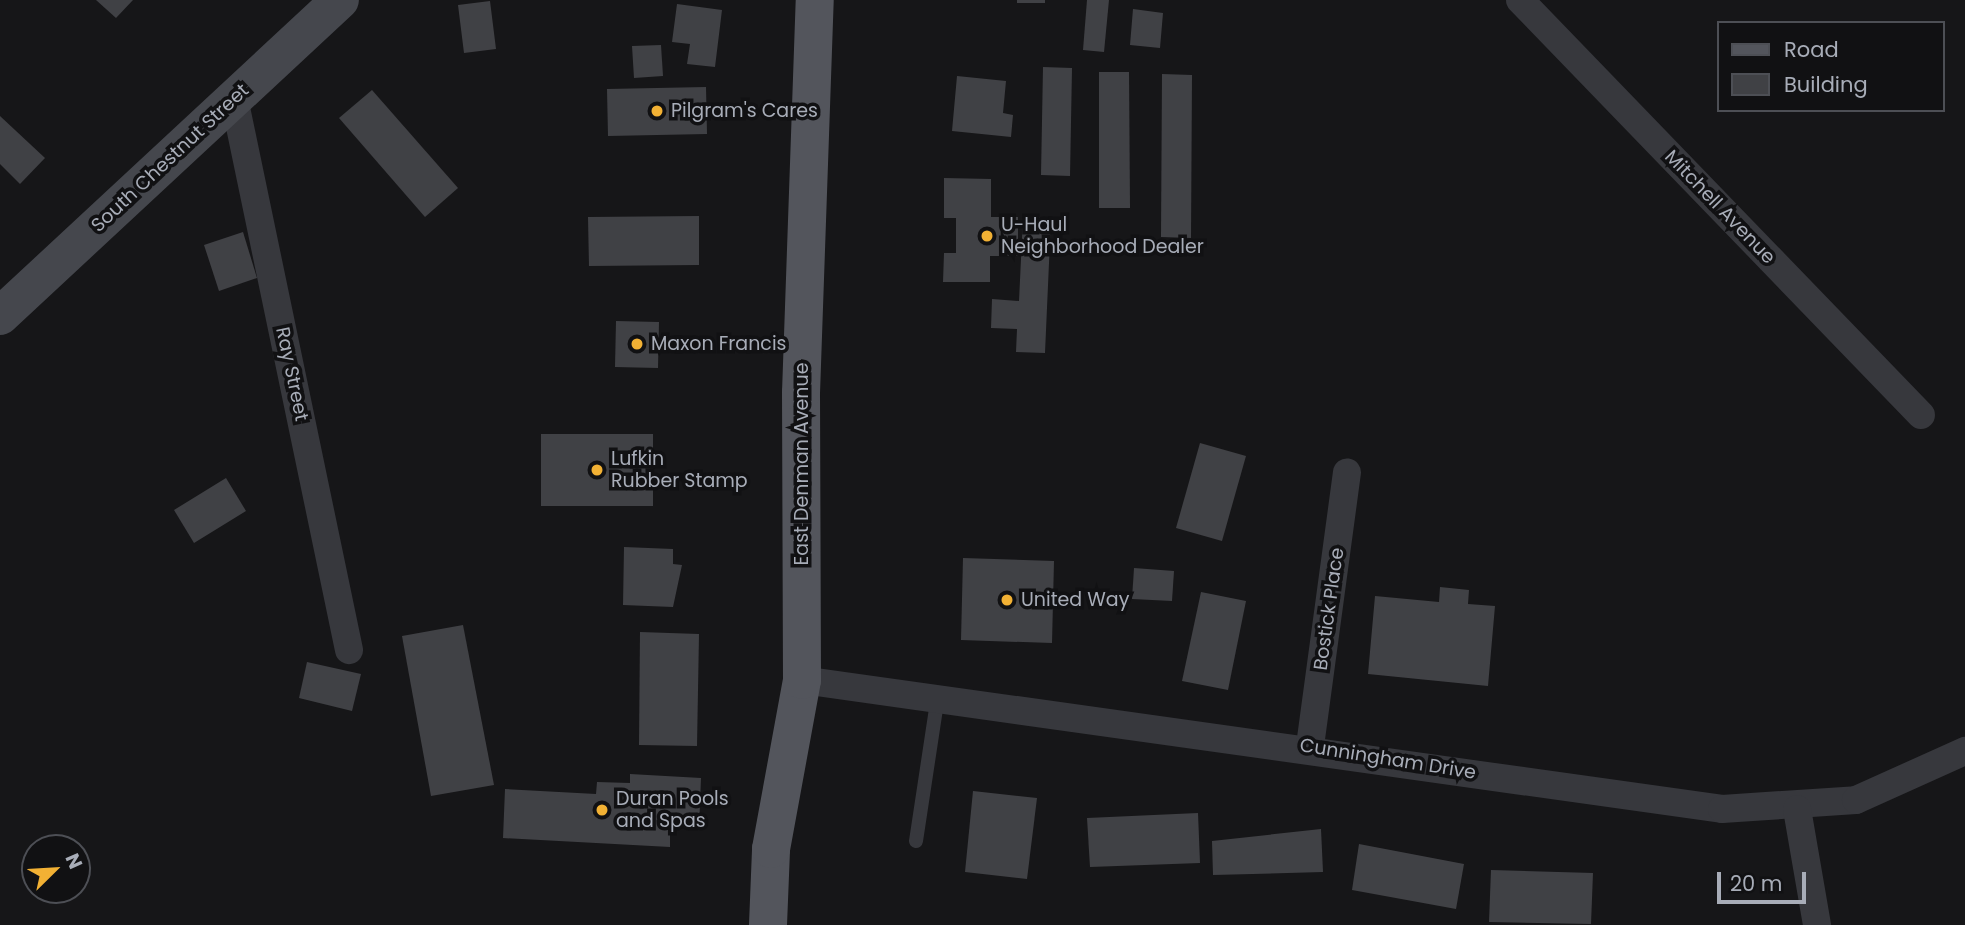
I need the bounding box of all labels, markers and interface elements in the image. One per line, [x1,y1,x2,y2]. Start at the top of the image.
legend [1716,21,1944,112]
text: Road [1784,35,1839,64]
text: Building [1784,70,1868,99]
street label: South Chestnut Street [87,79,253,237]
place label: Pilgram's Cares [671,100,818,122]
marker: Pilgram's Cares [649,103,665,119]
street label: Mitchell Avenue [1660,145,1780,269]
place label: U-Haul Neighborhood Dealer [1001,214,1204,258]
marker: U-Haul Neighborhood Dealer [979,228,995,244]
street label: Ray Street [271,325,313,423]
place label: Maxon Francis [651,333,786,355]
marker: Maxon Francis [629,336,645,352]
street label: East Denman Avenue [791,363,813,565]
place label: Lufkin Rubber Stamp [611,448,748,492]
marker: Lufkin Rubber Stamp [589,462,605,478]
street label: Bostick Place [1309,546,1349,672]
place label: United Way [1021,589,1129,611]
marker: United Way [999,592,1015,608]
street label: Cunningham Drive [1298,734,1478,784]
place label: Duran Pools and Spas [616,788,729,832]
marker: Duran Pools and Spas [594,802,610,818]
north arrow [21,834,91,904]
text: N [59,849,89,873]
scale bar [1720,858,1809,902]
text: 20 m [1730,869,1783,898]

